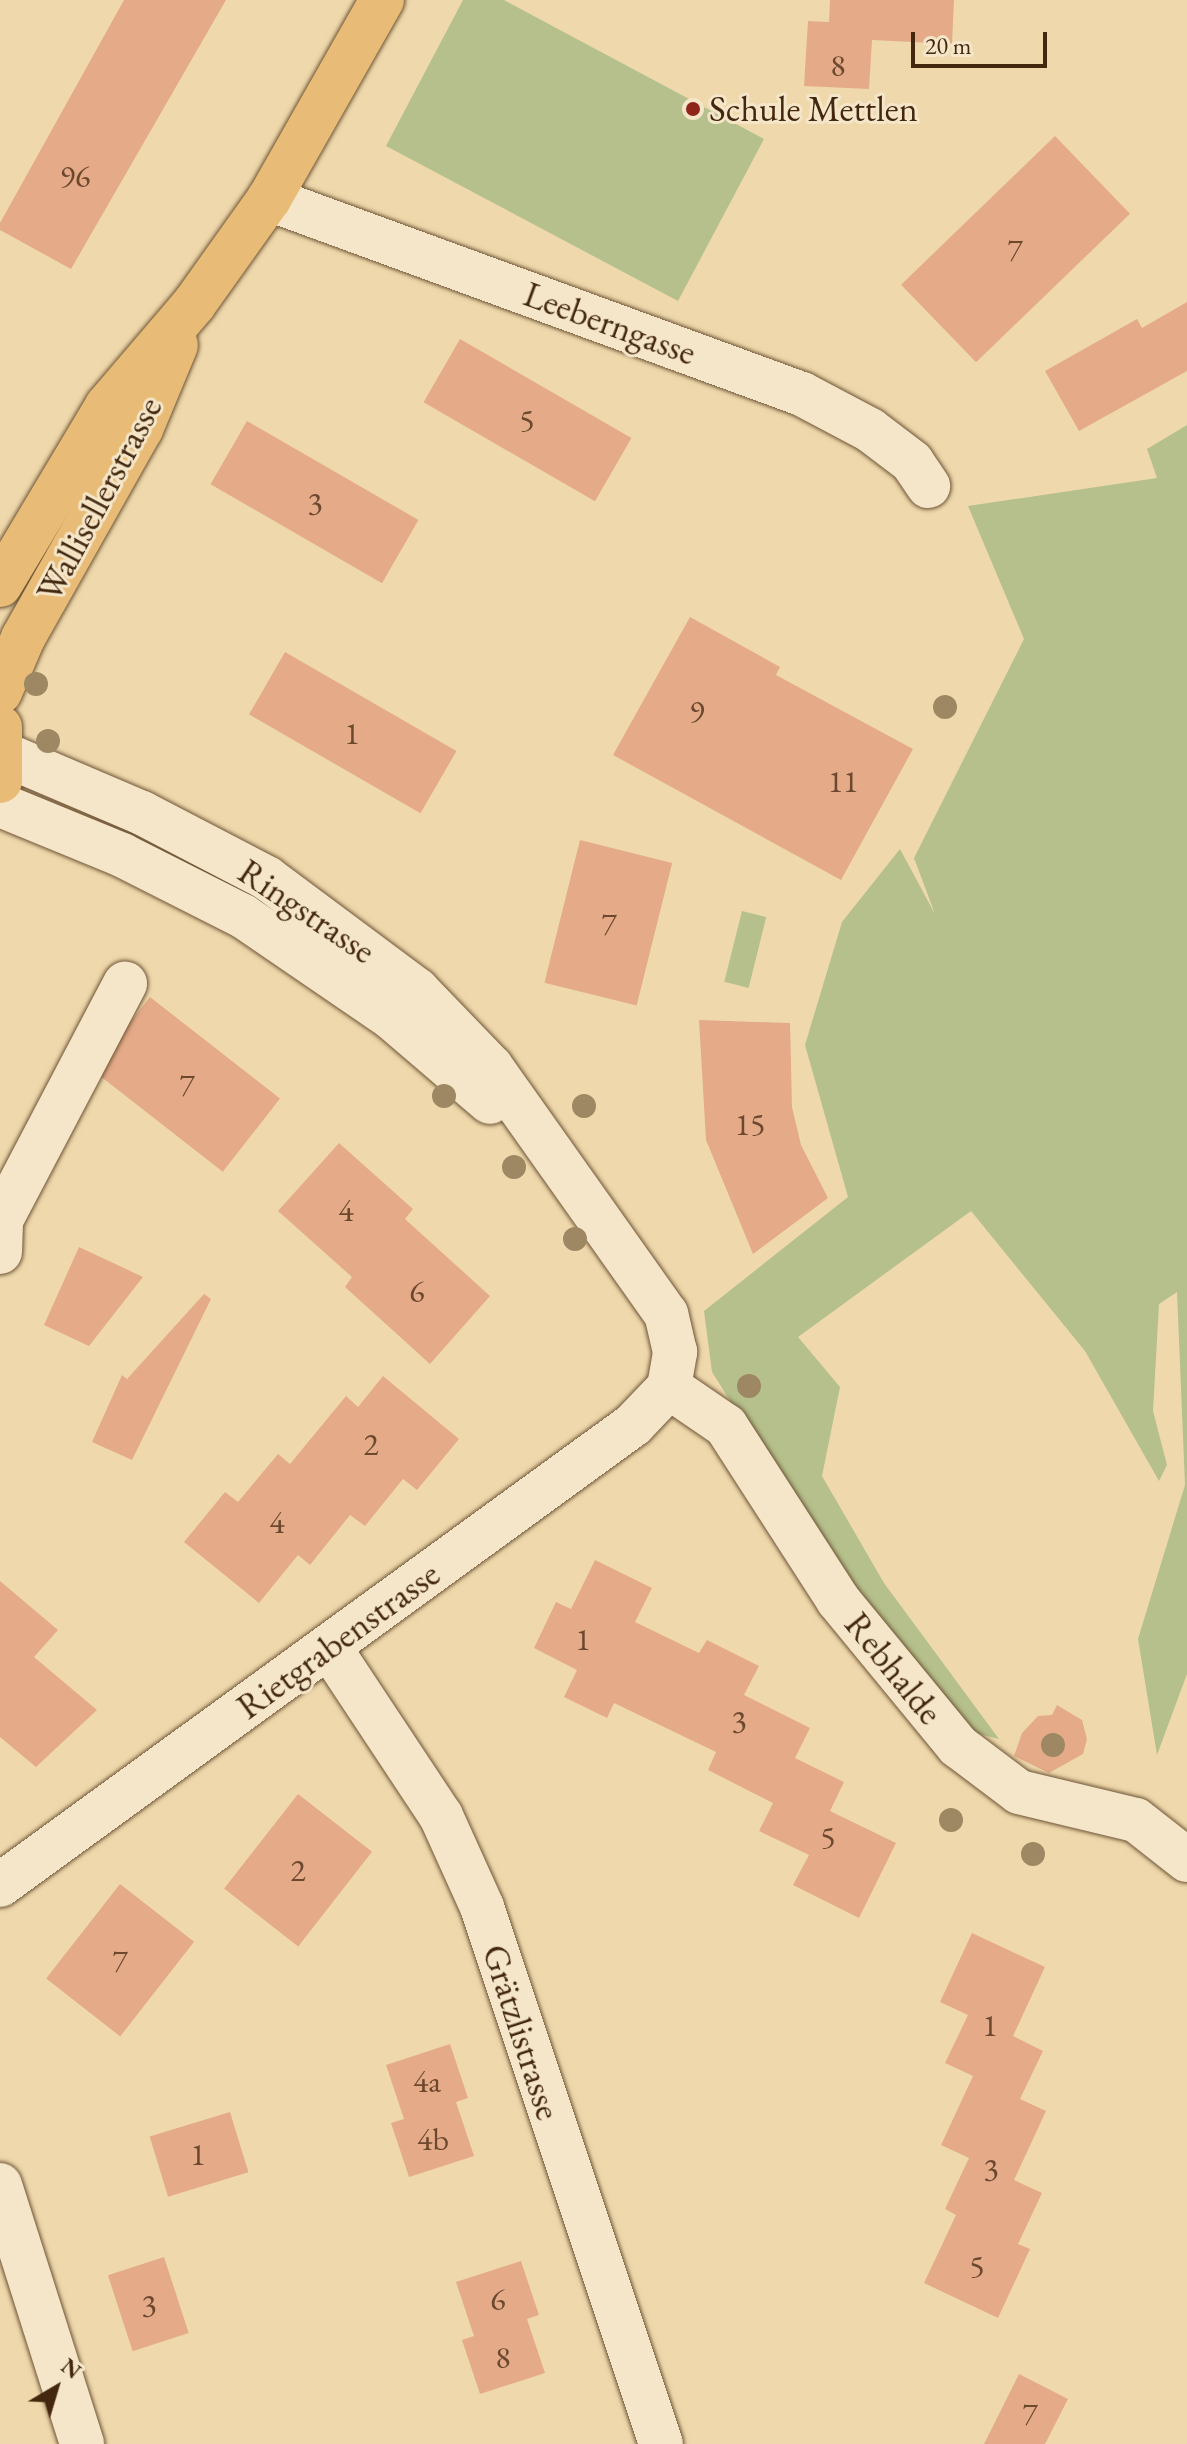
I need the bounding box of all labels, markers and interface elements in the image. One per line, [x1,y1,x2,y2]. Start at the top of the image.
scale bar [915,16,1051,66]
text: 20 m [925,30,972,61]
house number: 8 [830,46,846,84]
place label: Schule Mettlen [709,87,918,131]
marker: Schule Mettlen [684,100,702,118]
house number: 96 [60,157,90,195]
house number: 7 [1007,230,1023,268]
street label: Leeberngasse [518,272,702,374]
street label: Wallisellerstrasse [27,389,171,609]
house number: 5 [519,401,535,439]
house number: 3 [307,484,323,522]
house number: 9 [689,692,705,730]
house number: 1 [344,714,360,752]
house number: 11 [828,762,858,800]
street label: Ringstrasse [230,850,384,972]
house number: 7 [601,904,617,942]
house number: 7 [179,1065,195,1103]
house number: 15 [735,1105,765,1143]
house number: 4 [338,1191,354,1229]
house number: 6 [409,1272,425,1310]
house number: 2 [363,1425,379,1463]
house number: 4 [269,1503,285,1541]
street label: Rietgrabenstrasse [228,1552,448,1728]
street label: Rebhalde [836,1603,952,1733]
house number: 1 [575,1620,591,1658]
house number: 3 [731,1702,747,1740]
house number: 5 [820,1818,836,1856]
house number: 2 [290,1851,306,1889]
street label: Grätzlistrasse [473,1939,571,2125]
house number: 7 [112,1941,128,1979]
house number: 1 [982,2006,998,2044]
house number: 4a [413,2062,441,2100]
house number: 4b [417,2120,449,2158]
house number: 1 [190,2135,206,2173]
house number: 3 [983,2150,999,2188]
house number: 5 [969,2247,985,2285]
house number: 6 [490,2280,506,2318]
house number: 3 [141,2286,157,2324]
house number: 8 [495,2338,511,2376]
north arrow [16,2348,96,2428]
text: N [55,2352,87,2386]
house number: 7 [1022,2394,1038,2432]

